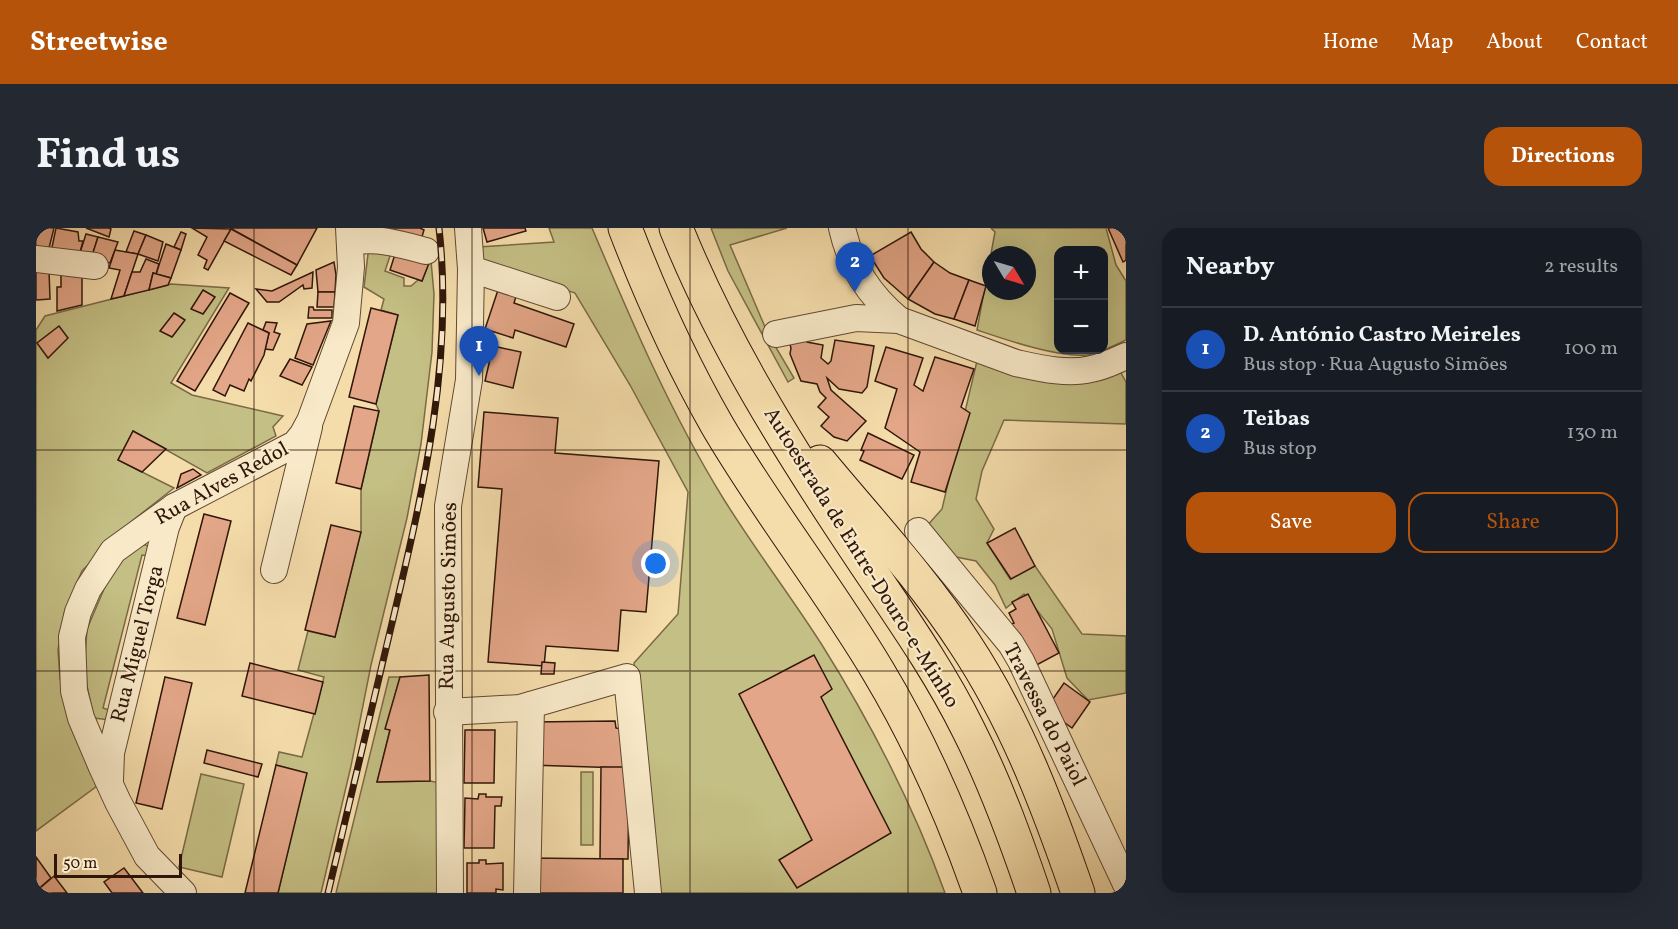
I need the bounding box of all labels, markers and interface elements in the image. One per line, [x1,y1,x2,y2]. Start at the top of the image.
text: Streetwise [30,23,168,62]
text: Home [1323,28,1378,57]
text: Map [1411,28,1453,57]
text: About [1486,28,1543,57]
text: Contact [1576,28,1648,57]
text: Find us [36,127,180,186]
button: Directions [1484,127,1642,186]
pin: 2 [836,242,874,292]
north arrow [982,246,1036,300]
map controls [1054,246,1108,354]
button: + [1054,246,1108,300]
text: Nearby [1186,249,1275,285]
text: 2 results [1544,253,1618,281]
button: − [1054,300,1108,354]
text: D. António Castro Meireles [1243,320,1521,351]
pin: 1 [460,326,498,376]
text: 1 [1201,335,1210,363]
text: 100 m [1564,335,1618,363]
text: Bus stop · Rua Augusto Simões [1243,351,1508,379]
street label: Autoestrada de Entre-Douro-e-Minho [756,402,966,714]
text: Teibas [1243,404,1310,435]
text: 2 [1200,419,1211,447]
text: 130 m [1567,419,1618,447]
street label: Rua Alves Redol [150,435,294,533]
text: Bus stop [1243,435,1317,463]
button: Save [1186,492,1396,553]
button: Share [1408,492,1618,553]
street label: Rua Augusto Simões [433,502,465,690]
your location [641,549,670,578]
street label: Rua Miguel Torga [104,562,172,726]
street label: Travessa do Paiol [995,638,1093,792]
scale bar [54,851,182,878]
text: 50 m [63,853,97,875]

